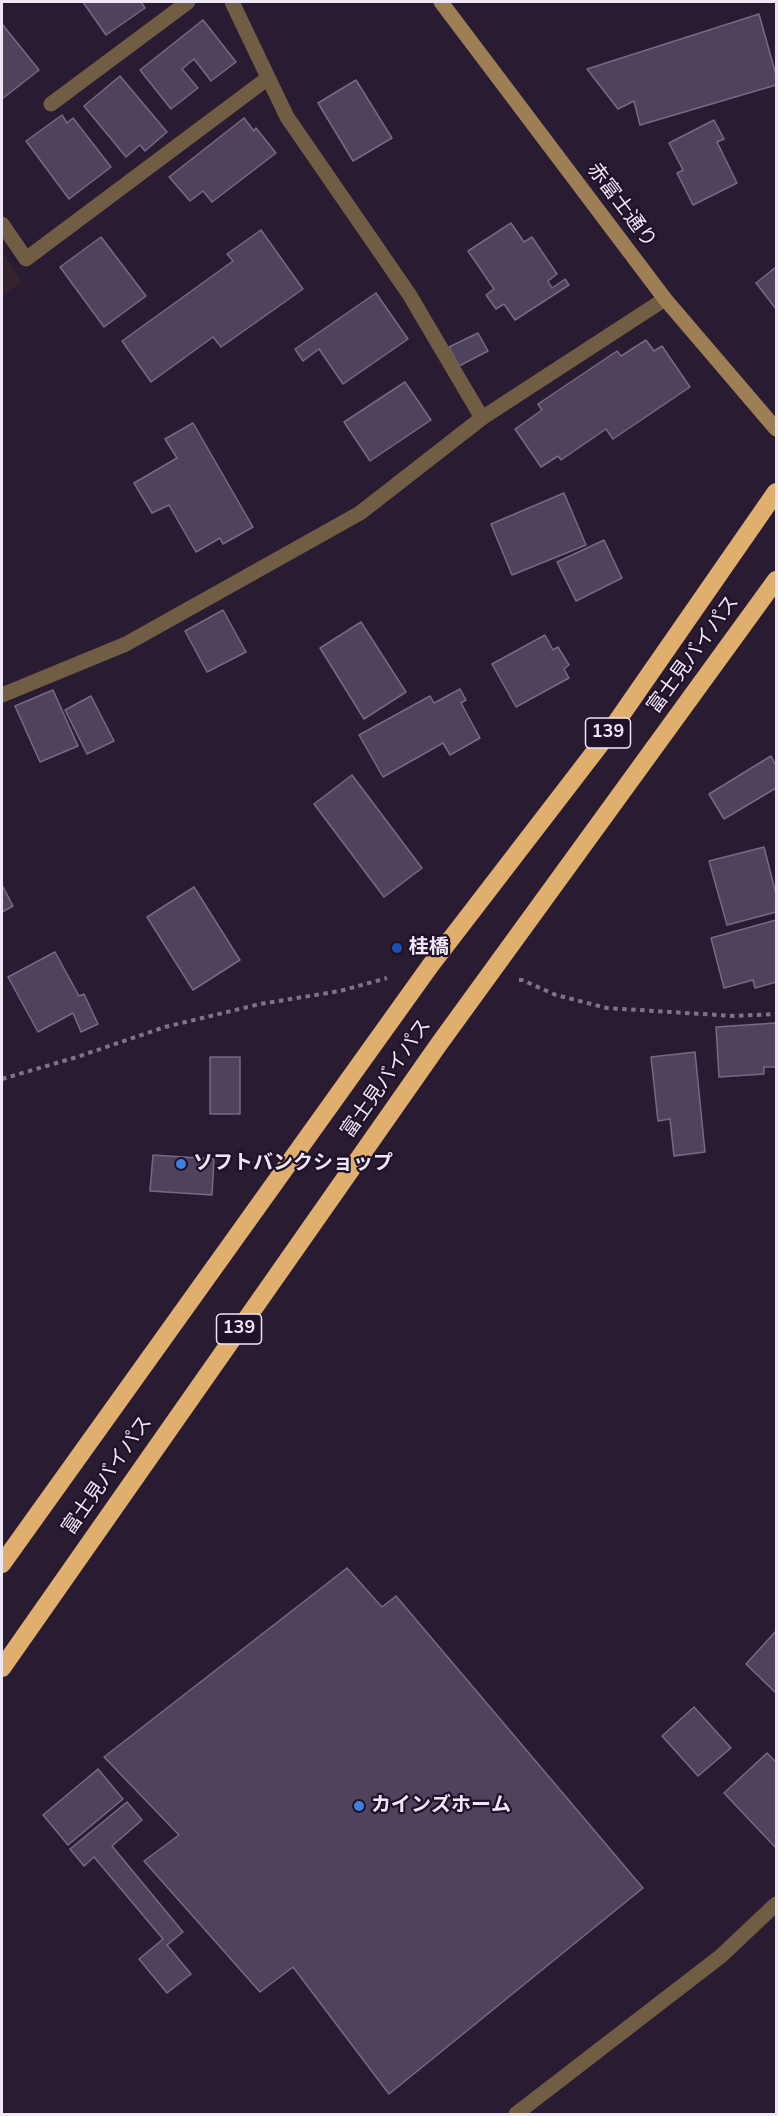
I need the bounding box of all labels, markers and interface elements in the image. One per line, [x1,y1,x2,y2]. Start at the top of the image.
street label: 赤富士通り [581,159,661,253]
street label: 富士見バイパス [643,591,745,719]
road number: 139 [586,718,630,748]
place label: 桂橋 [409,936,449,960]
marker: 桂橋 [390,941,404,955]
street label: 富士見バイパス [337,1015,437,1143]
place label: ソフトバンクショップ [193,1152,393,1176]
marker: ソフトバンクショップ [174,1157,188,1171]
road number: 139 [216,1314,262,1344]
street label: 富士見バイパス [58,1412,158,1540]
place label: カインズホーム [371,1794,511,1818]
marker: カインズホーム [352,1799,366,1813]

